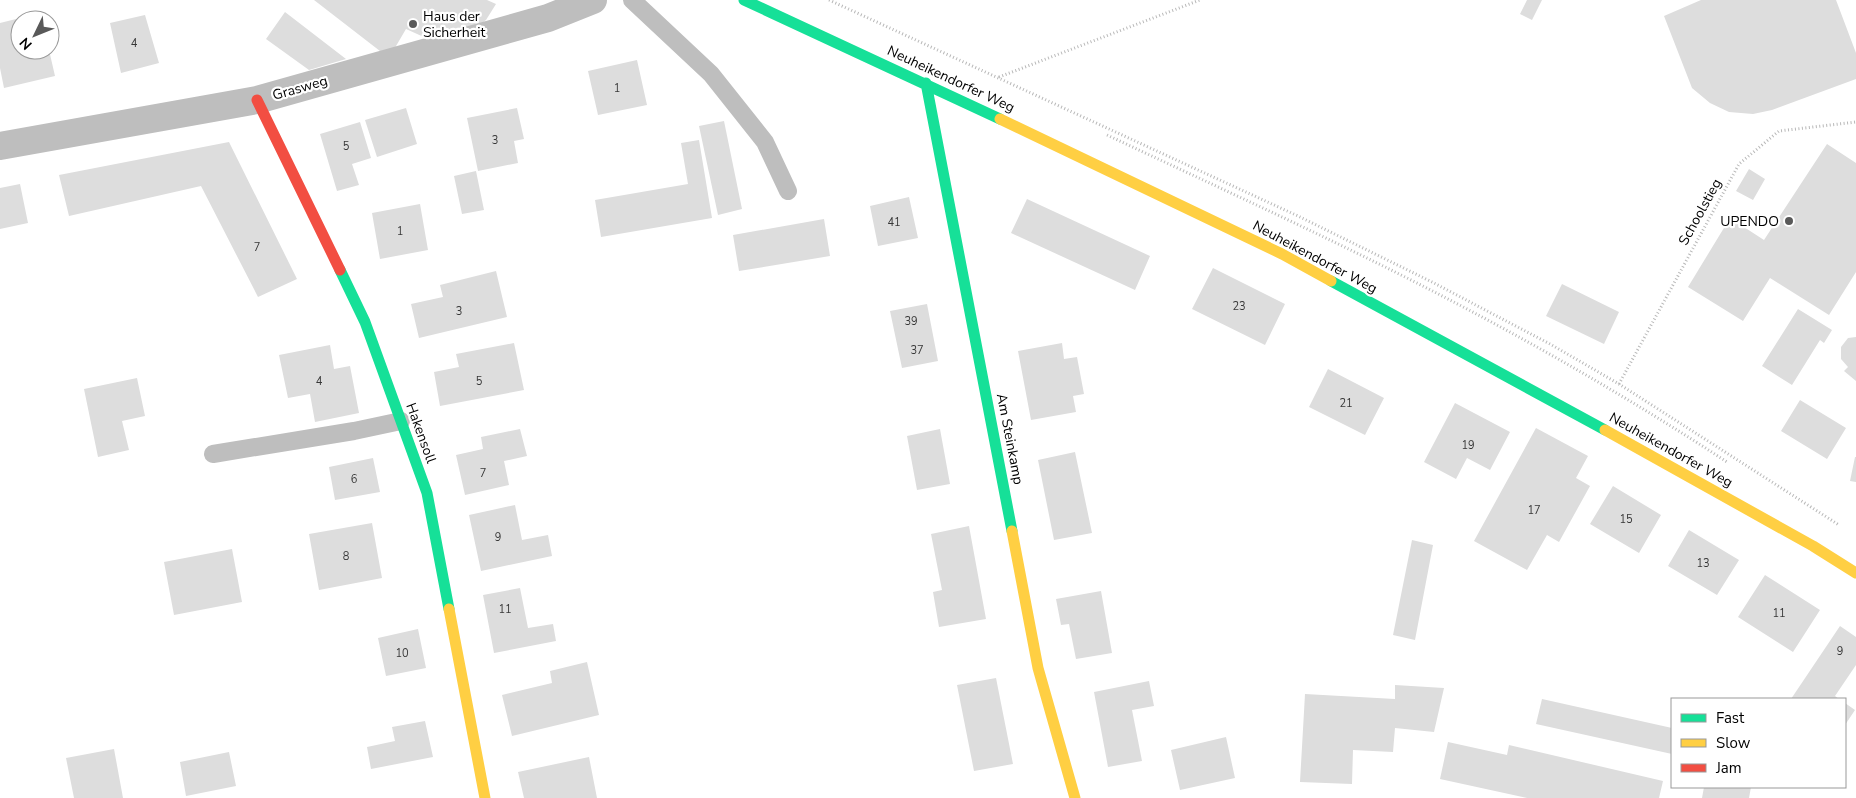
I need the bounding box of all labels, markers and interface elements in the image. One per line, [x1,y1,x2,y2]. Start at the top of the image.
place label: Haus der Sicherheit [423,7,485,42]
north arrow [10,10,60,60]
marker: Haus der Sicherheit [407,18,419,30]
text: N [15,33,36,54]
house number: 4 [131,36,138,51]
street label: Neuheikendorfer Weg [884,41,1018,117]
street label: Grasweg [270,71,330,105]
house number: 1 [614,81,620,96]
house number: 3 [492,133,498,148]
house number: 5 [343,139,350,154]
street label: Schoolstieg [1674,175,1726,249]
place label: UPENDO [1720,212,1779,231]
house number: 41 [887,215,901,230]
marker: UPENDO [1783,215,1795,227]
street label: Neuheikendorfer Weg [1249,216,1381,298]
house number: 1 [397,224,403,239]
house number: 7 [254,240,260,255]
house number: 23 [1232,299,1246,314]
house number: 3 [456,304,462,319]
house number: 39 [904,314,918,329]
house number: 37 [910,343,924,358]
house number: 4 [316,374,323,389]
house number: 5 [476,374,483,389]
street label: Am Steinkamp [992,392,1028,486]
house number: 21 [1339,396,1353,411]
street label: Hakensoll [401,400,441,467]
street label: Neuheikendorfer Weg [1606,408,1736,492]
house number: 19 [1461,438,1475,453]
house number: 7 [480,466,486,481]
house number: 6 [351,472,358,487]
house number: 17 [1527,503,1541,518]
house number: 15 [1619,512,1633,527]
house number: 9 [495,530,501,545]
house number: 8 [343,549,350,564]
house number: 13 [1696,556,1710,571]
house number: 11 [498,602,512,617]
house number: 11 [1772,606,1786,621]
house number: 9 [1837,644,1843,659]
house number: 10 [395,646,409,661]
legend [1671,698,1846,788]
text: Fast [1716,708,1745,728]
text: Slow [1716,733,1751,753]
text: Jam [1715,758,1742,778]

